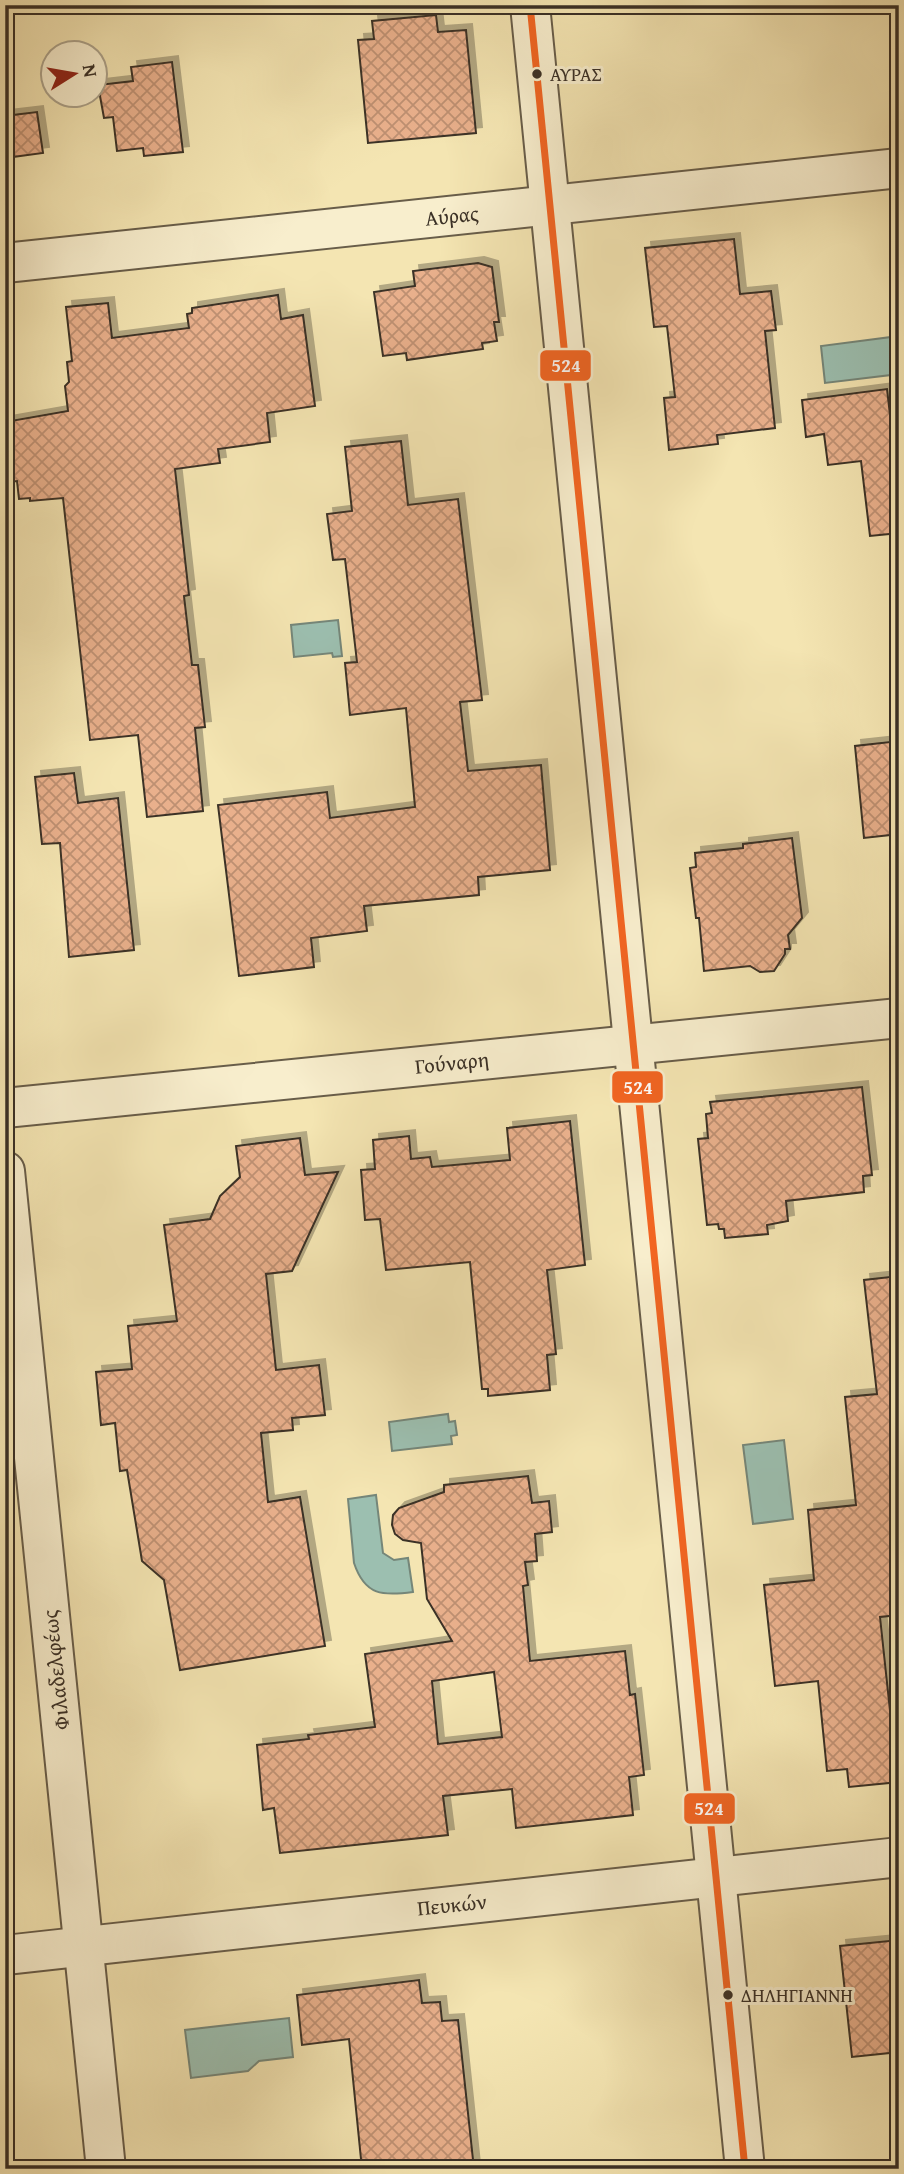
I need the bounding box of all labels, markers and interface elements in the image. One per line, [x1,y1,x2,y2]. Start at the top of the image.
north arrow [38,38,108,108]
place label: ΑΥΡΑΣ [550,60,602,88]
text: N [76,62,106,80]
marker: ΑΥΡΑΣ [530,67,544,81]
street label: Αύρας [424,197,480,234]
line badge: 524 [539,349,592,382]
text: 524 [551,351,581,379]
street label: Γούναρη [413,1043,490,1082]
line badge: 524 [611,1070,664,1104]
text: 524 [623,1073,653,1101]
street label: Φιλαδελφέως [34,1608,77,1732]
line badge: 524 [683,1792,736,1825]
text: 524 [694,1794,724,1822]
street label: Πευκών [416,1885,488,1924]
place label: ΔΗΛΗΓΙΑΝΝΗ [741,1981,853,2009]
marker: ΔΗΛΗΓΙΑΝΝΗ [721,1988,735,2002]

